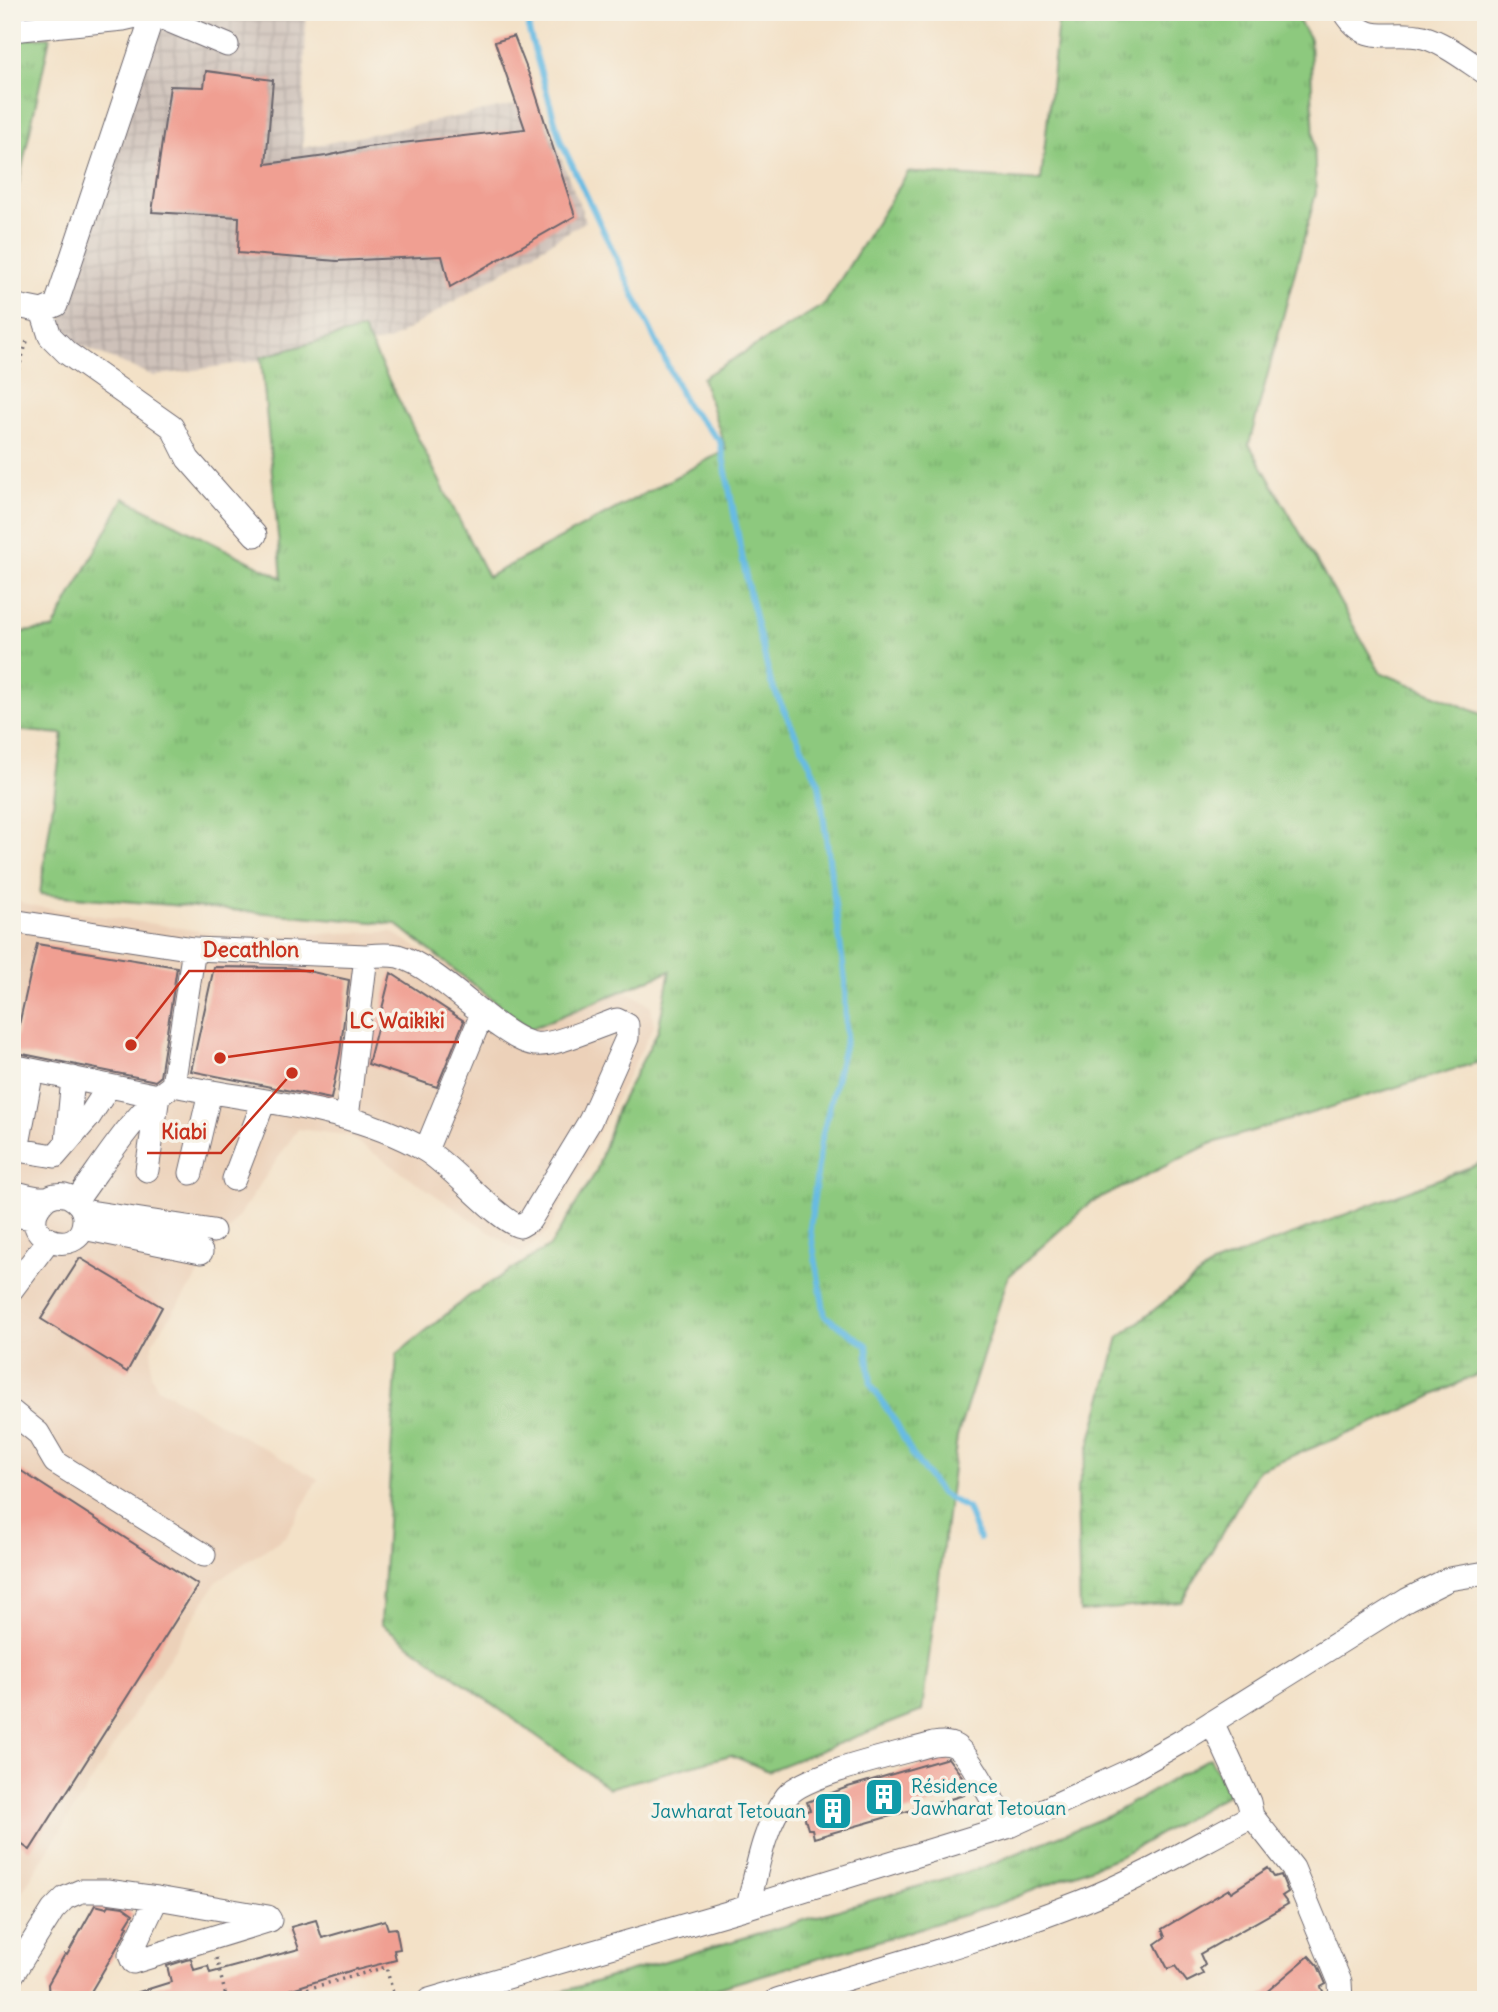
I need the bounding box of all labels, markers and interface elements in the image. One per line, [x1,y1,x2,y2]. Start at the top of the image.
callout: Decathlon [189,929,314,971]
text: Decathlon [203,936,299,963]
callout: LC Waikiki [335,1000,459,1042]
text: LC Waikiki [349,1007,445,1034]
callout: Kiabi [147,1111,221,1153]
text: Kiabi [161,1118,207,1145]
place label: Résidence Jawharat Tetouan [911,1774,1066,1820]
building icon: Résidence Jawharat Tetouan [863,1776,905,1818]
building icon: Jawharat Tetouan [812,1790,854,1832]
place label: Jawharat Tetouan [651,1799,806,1823]

